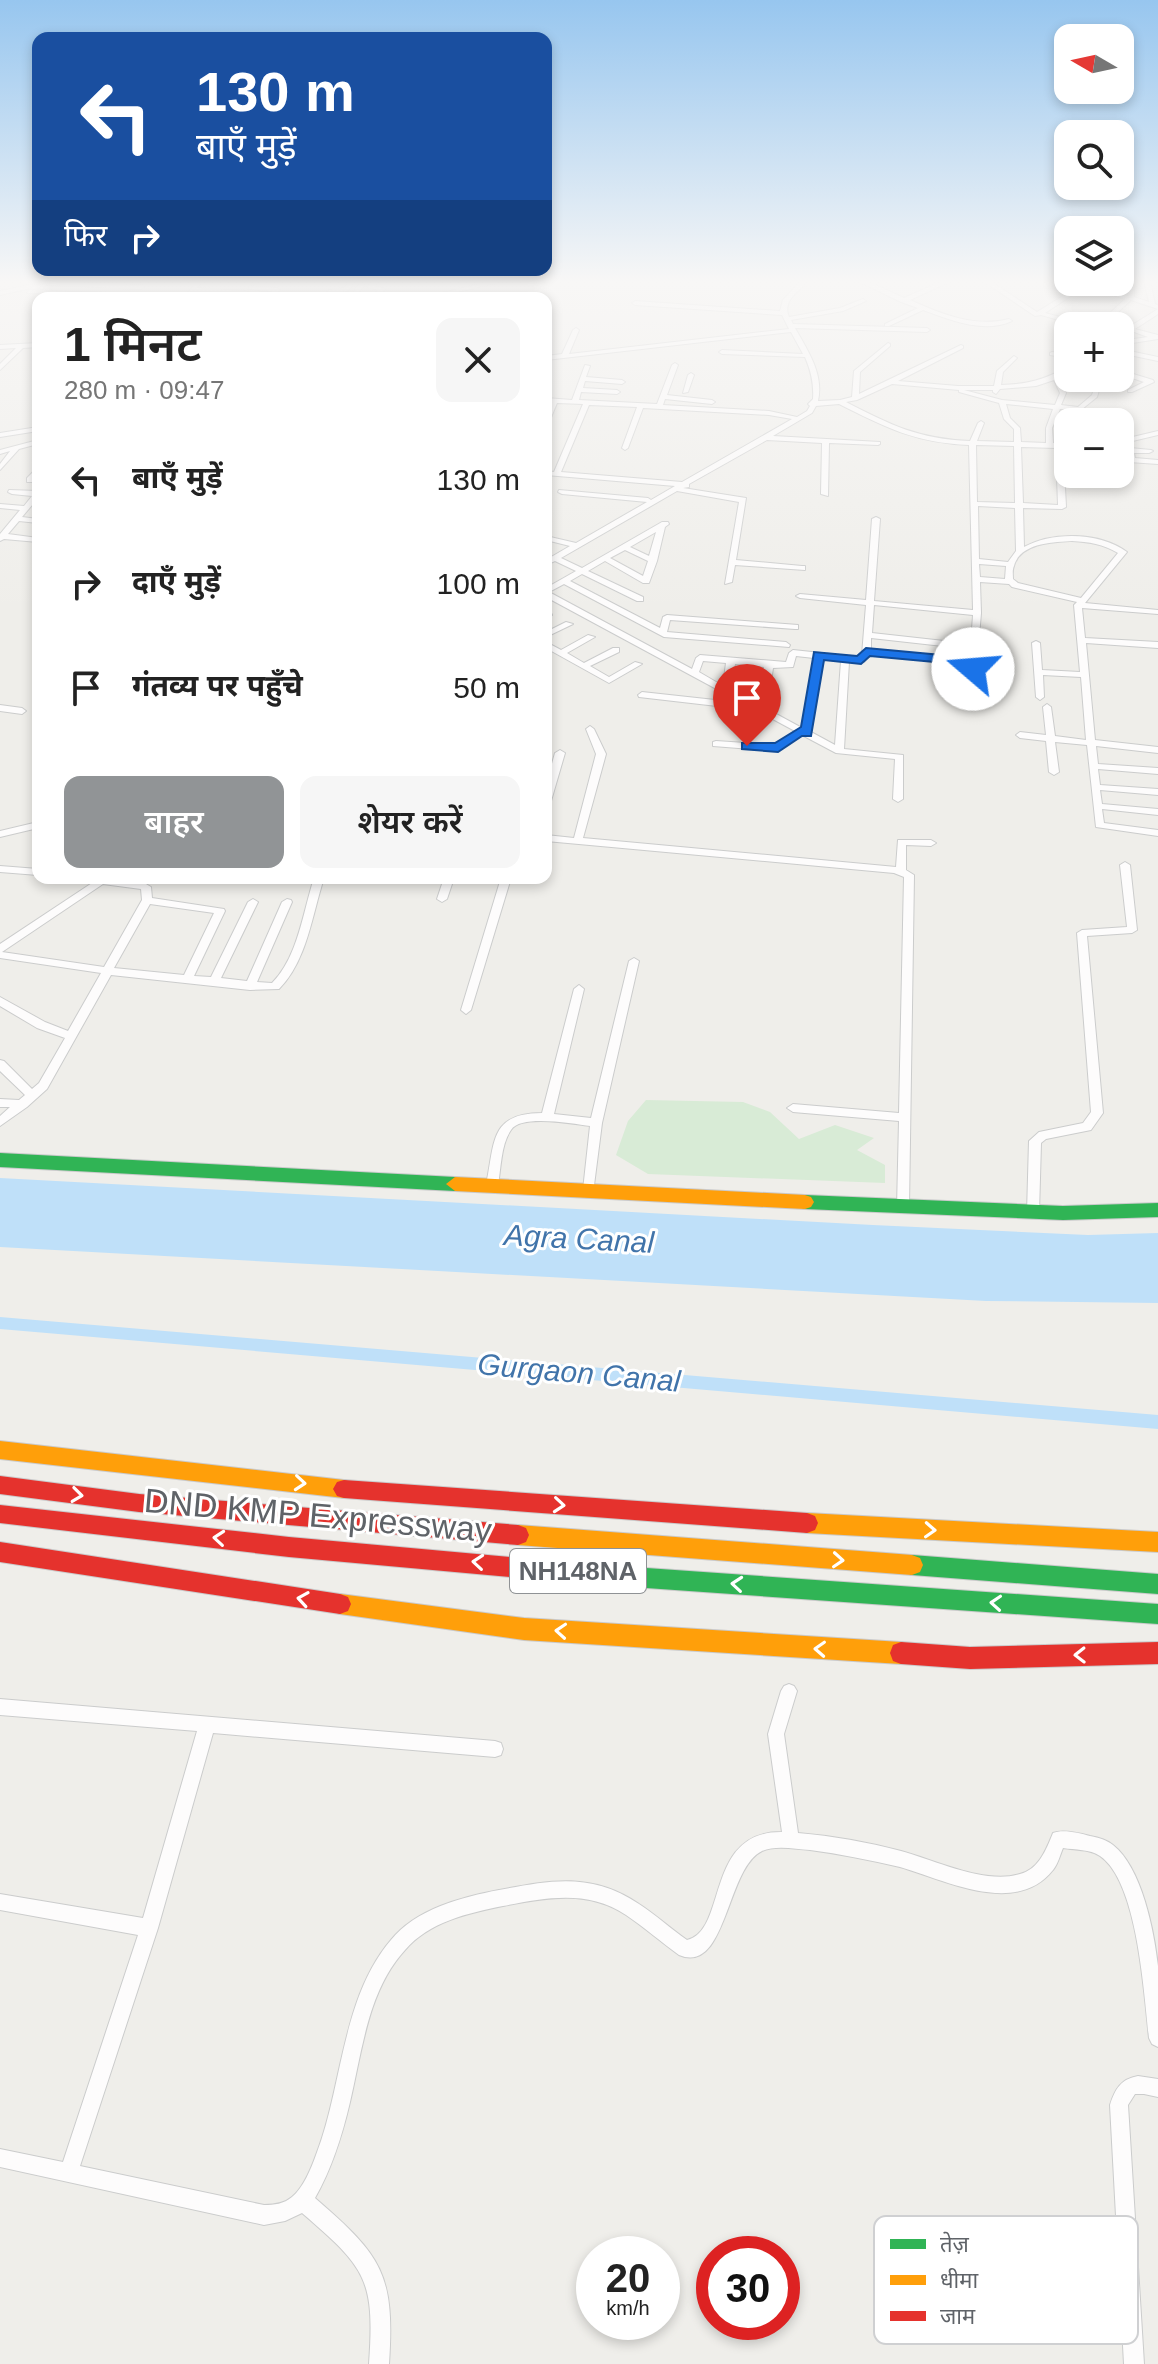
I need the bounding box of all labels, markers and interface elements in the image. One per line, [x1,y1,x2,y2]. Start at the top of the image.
north arrow [1054,24,1134,104]
map controls [1054,24,1134,488]
text: 130 m [196,60,355,123]
icon: left [64,64,168,168]
button: search [1054,120,1134,200]
text: बाएँ मुड़ें [196,126,297,167]
icon: right [123,216,167,260]
button: layers [1054,216,1134,296]
text: फिर [64,219,107,252]
button: + [1054,312,1134,392]
text: 1 मिनट [64,318,201,371]
button: close [436,318,520,402]
text: 280 m · 09:47 [64,375,224,405]
button: − [1054,408,1134,488]
icon: left [64,458,108,502]
text: बाएँ मुड़ें [132,461,223,494]
text: 130 m [437,463,520,496]
icon: right [64,562,108,606]
text: दाएँ मुड़ें [132,565,221,598]
text: 100 m [437,567,520,600]
position arrow [931,627,1015,711]
pin [713,664,781,746]
icon: arrive [64,666,108,710]
text: गंतव्य पर पहुँचे [132,669,303,702]
text: 50 m [453,671,520,704]
icon: arrive [725,676,769,720]
button: बाहर [64,776,284,868]
button: शेयर करें [300,776,520,868]
water label: Agra Canal [501,1218,656,1259]
water label: Gurgaon Canal [476,1347,683,1398]
one-way arrow [294,1474,307,1491]
street label: DND KMP Expressway [143,1481,493,1549]
one-way arrow [70,1486,84,1503]
one-way arrow [553,1496,566,1513]
one-way arrow [924,1522,937,1539]
one-way arrow [212,1530,225,1547]
road number: NH148NA [510,1549,646,1593]
one-way arrow [832,1551,845,1568]
one-way arrow [471,1554,484,1571]
one-way arrow [730,1576,743,1593]
one-way arrow [296,1591,310,1608]
one-way arrow [989,1595,1002,1612]
one-way arrow [554,1623,567,1640]
one-way arrow [813,1641,826,1658]
one-way arrow [1073,1647,1086,1664]
legend [874,2216,1138,2344]
text: तेज़ [940,2231,970,2257]
speed limit sign: 30 [696,2236,800,2340]
text: 20 [606,2256,650,2300]
text: धीमा [940,2268,978,2293]
text: km/h [606,2297,650,2319]
text: जाम [940,2304,976,2329]

